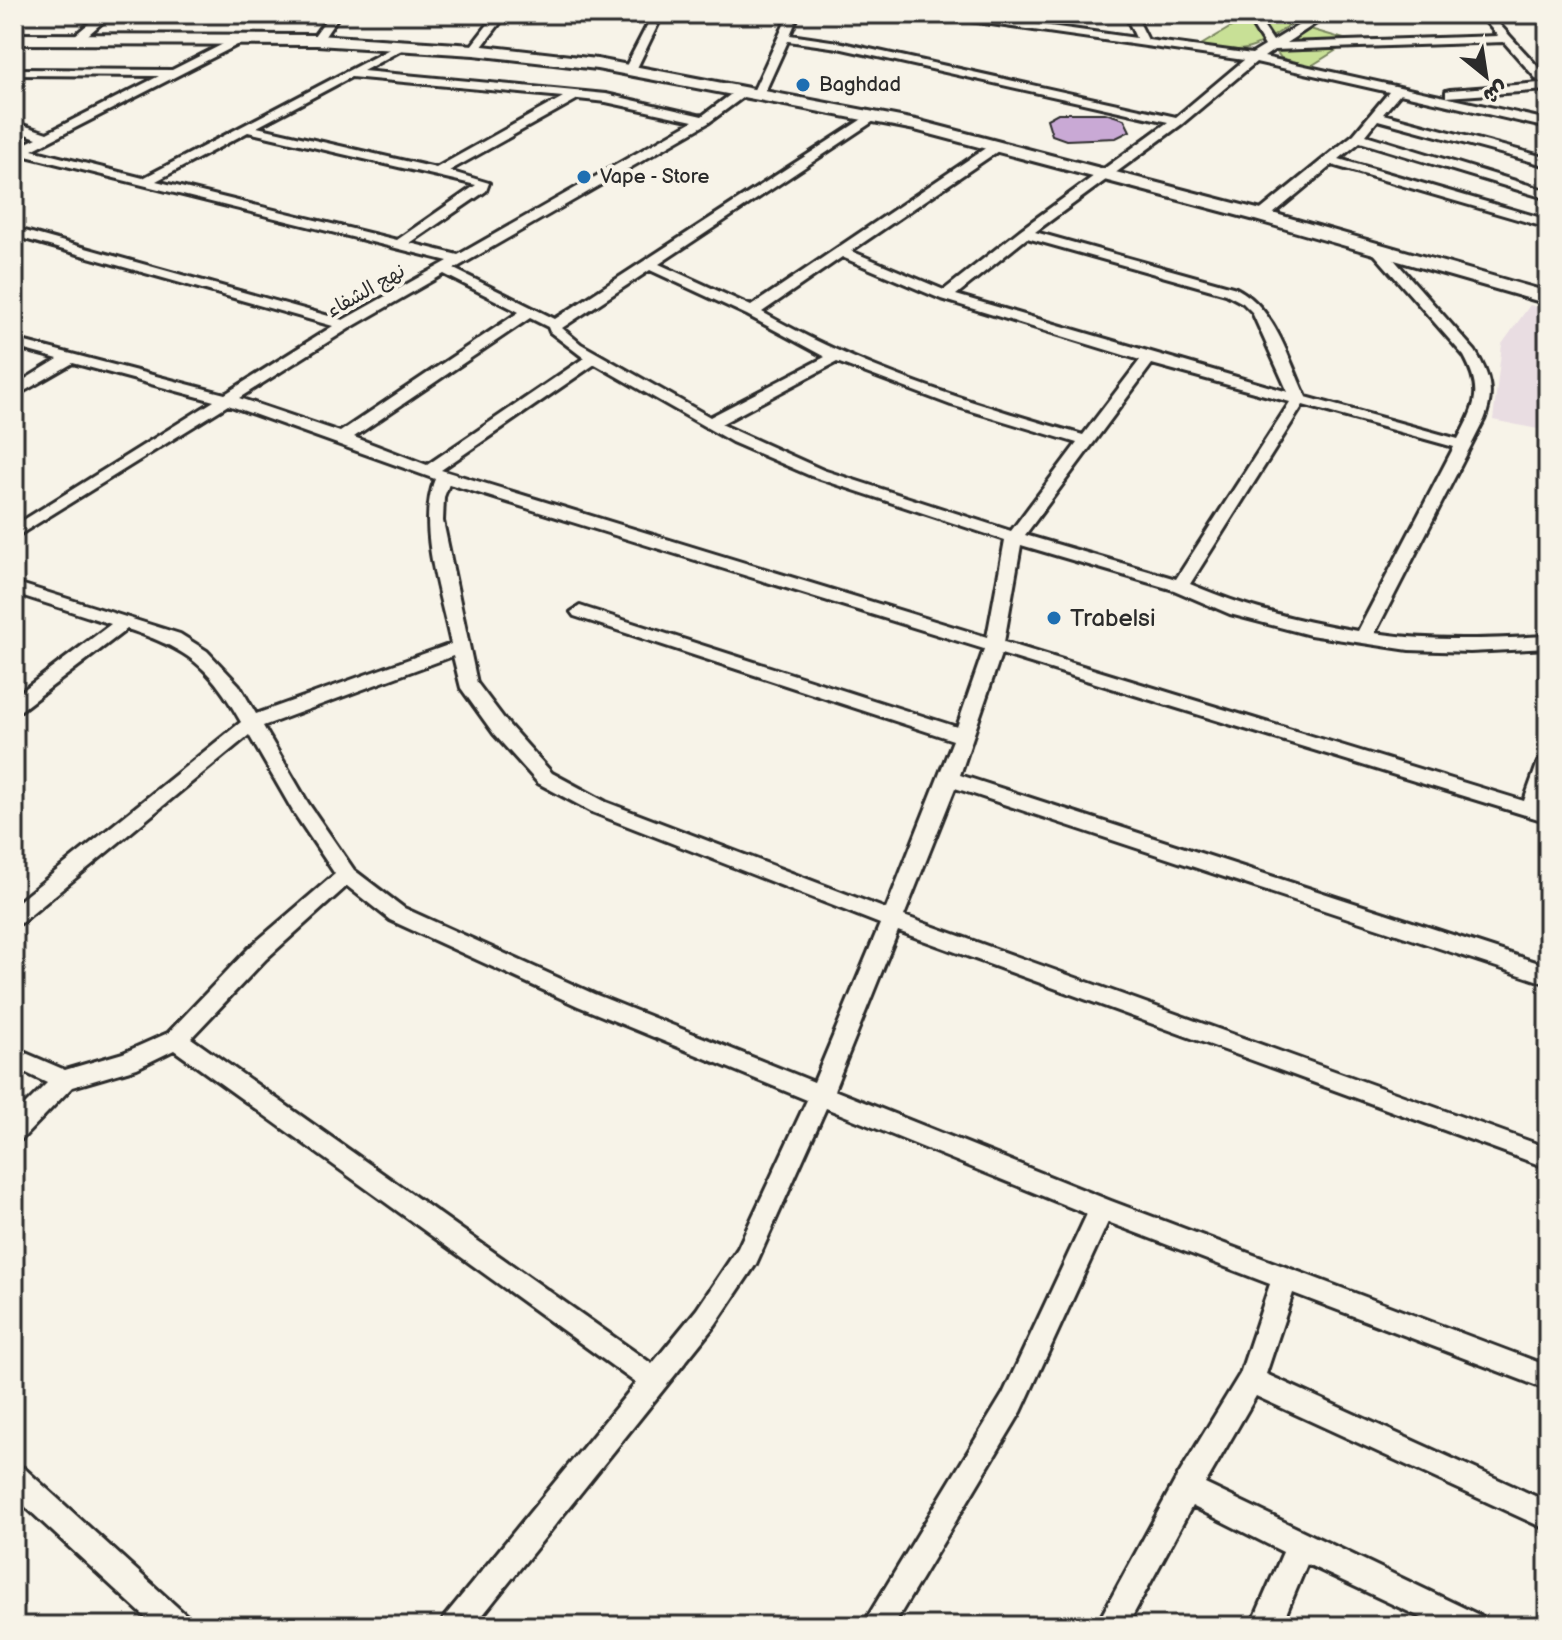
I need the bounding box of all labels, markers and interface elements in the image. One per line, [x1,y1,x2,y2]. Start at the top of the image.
north arrow [1446,36,1526,116]
place label: Baghdad [819,73,901,97]
text: ش [1478,74,1512,110]
marker: Baghdad [794,76,812,94]
place label: Vape - Store [600,165,710,189]
marker: Vape - Store [575,168,593,186]
street label: نهج الشفاء [322,259,410,324]
place label: Trabelsi [1070,604,1156,633]
marker: Trabelsi [1045,609,1063,627]

